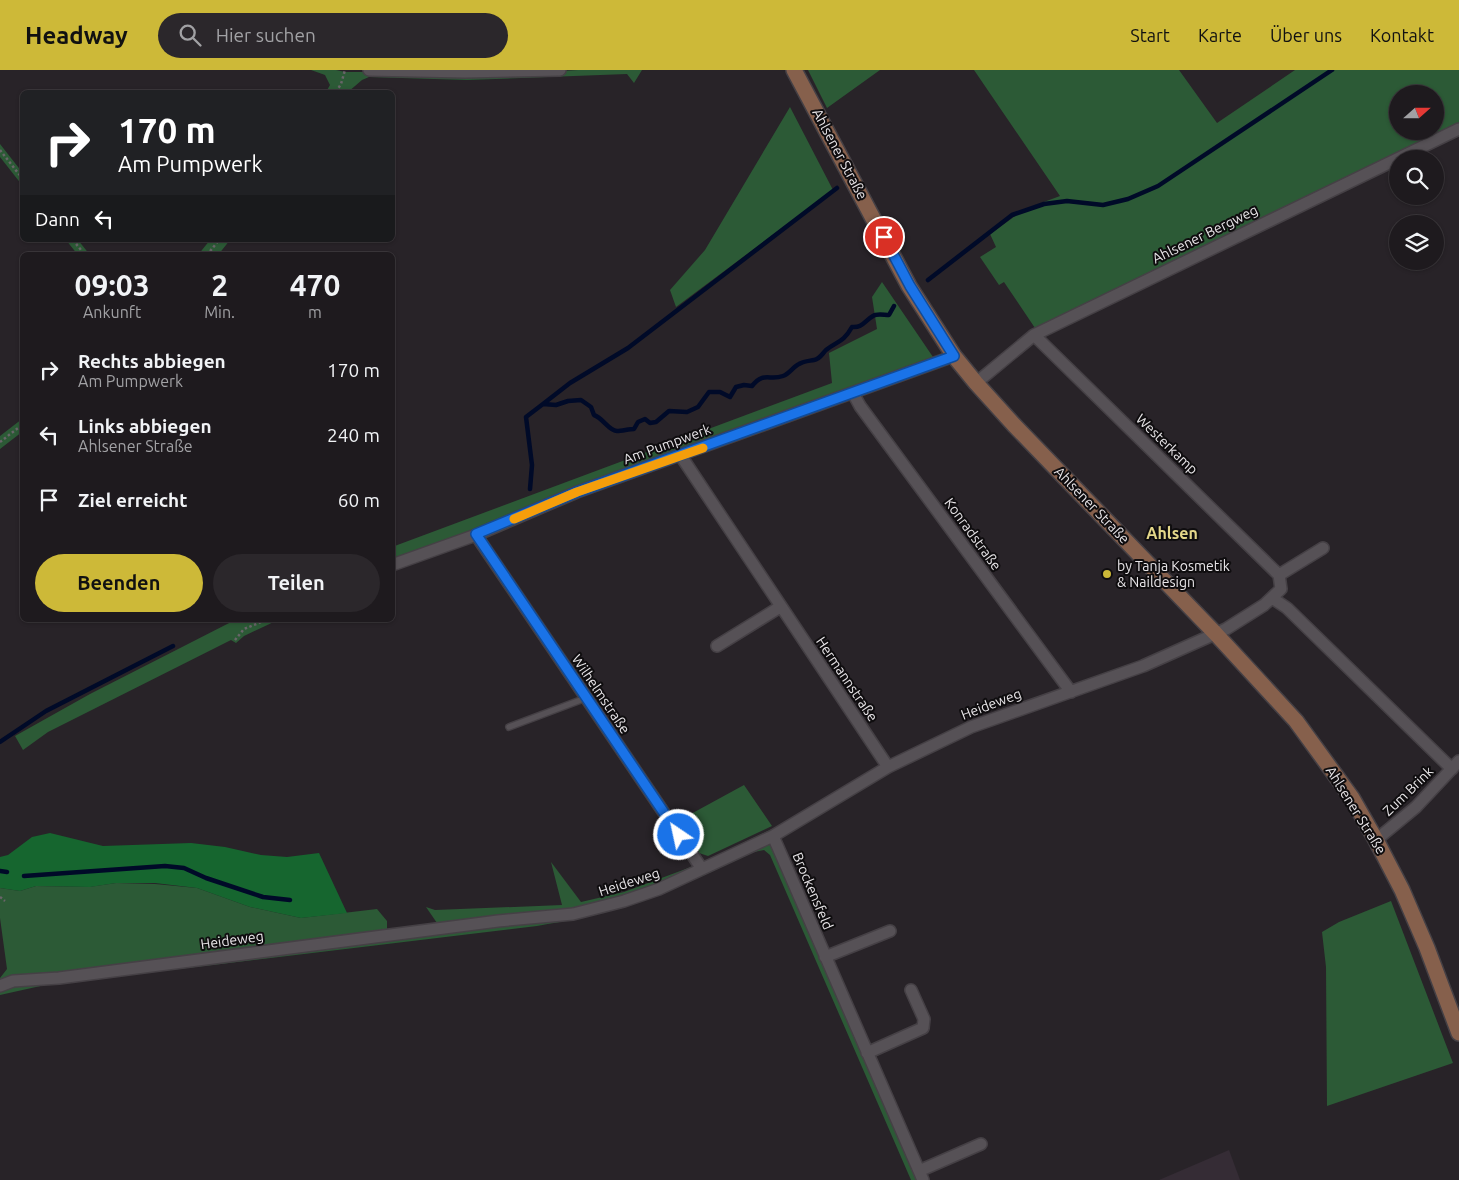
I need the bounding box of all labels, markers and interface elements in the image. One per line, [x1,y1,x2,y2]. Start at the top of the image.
search box [158,13,508,58]
icon: search [176,21,204,49]
text: Headway [25,22,128,49]
text: Hier suchen [216,24,316,46]
text: Start [1130,25,1170,45]
text: Karte [1198,25,1242,45]
text: Über uns [1270,25,1342,45]
text: Kontakt [1370,25,1434,45]
north arrow [1389,85,1444,140]
map controls [1389,85,1444,270]
street label: Ahlsener Straße [809,106,871,202]
icon: right [35,110,100,175]
text: 170 m [118,110,216,150]
button: search [1389,150,1444,205]
text: Am Pumpwerk [118,151,263,176]
street label: Ahlsener Bergweg [1150,202,1260,266]
icon: left [90,205,118,233]
text: Dann [35,208,80,230]
button: layers [1389,215,1444,270]
pin [863,216,905,258]
icon: arrive [870,223,898,251]
text: 09:03 [75,268,150,302]
text: 2 [211,268,228,302]
text: 470 [290,268,340,302]
text: Ankunft [83,303,141,321]
text: Min. [204,303,235,321]
text: m [308,303,322,321]
text: Rechts abbiegen [78,350,226,372]
icon: right [35,356,63,384]
text: 170 m [327,359,380,381]
text: Am Pumpwerk [78,372,183,390]
street label: Westerkamp [1133,411,1201,477]
text: Links abbiegen [78,415,212,437]
icon: left [35,421,63,449]
street label: Am Pumpwerk [621,421,713,467]
text: 240 m [327,424,380,446]
text: Ahlsener Straße [78,437,193,455]
street label: Ahlsener Straße [1051,463,1133,547]
icon: arrive [35,486,63,514]
text: Ziel erreicht [78,489,187,511]
text: 60 m [338,489,380,511]
street label: Konradstraße [941,495,1005,573]
district label: Ahlsen [1146,524,1198,542]
button: Beenden [35,554,203,612]
button: Teilen [213,554,380,612]
place label: by Tanja Kosmetik & Naildesign [1117,558,1230,590]
marker: by Tanja Kosmetik & Naildesign [1101,568,1113,580]
street label: Hermannstraße [813,634,881,724]
street label: Wilhelmstraße [569,651,633,737]
street label: Heideweg [959,685,1023,723]
street label: Ahlsener Straße [1323,763,1389,857]
street label: Zum Brink [1380,763,1436,819]
position arrow [652,808,704,860]
street label: Brockensfeld [790,850,836,932]
street label: Heideweg [596,865,662,899]
street label: Heideweg [199,928,265,952]

